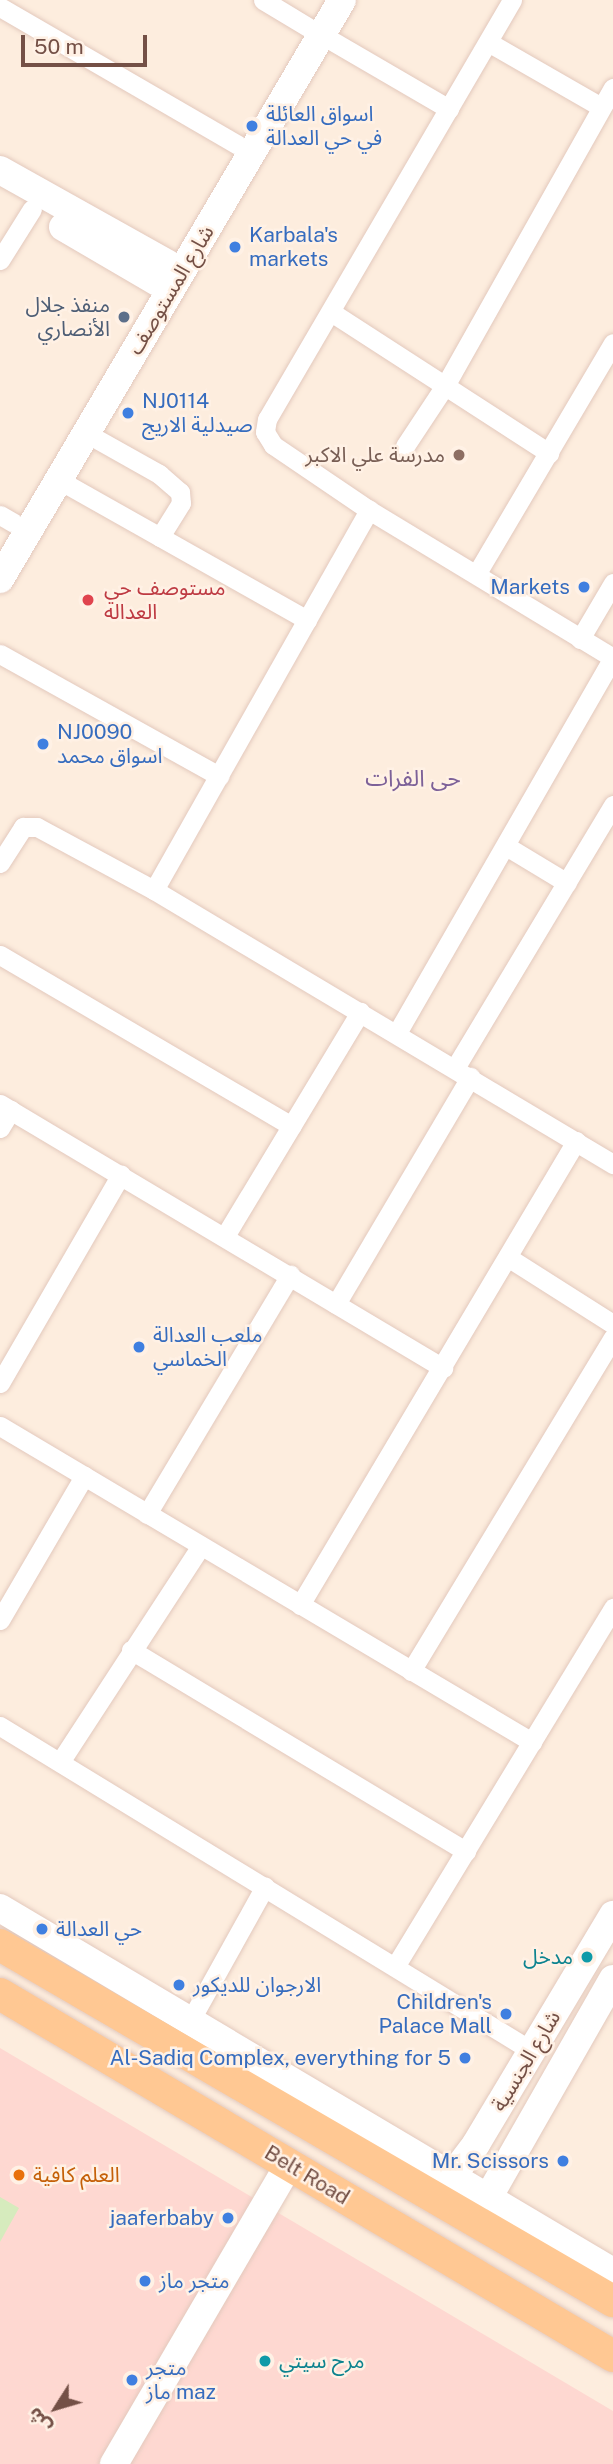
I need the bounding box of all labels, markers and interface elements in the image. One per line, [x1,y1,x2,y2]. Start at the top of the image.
scale bar [24,21,150,65]
text: 50 m [34,34,84,59]
place label: اسواق العائلة في حي العدالة [266,101,382,151]
marker: اسواق العائلة في حي العدالة [244,118,260,134]
street label: شارع المستوصف [123,221,219,359]
place label: Karbala's markets [249,222,338,272]
marker: Karbala's markets [227,239,243,255]
place label: منفذ جلال الأنصاري [26,292,110,342]
marker: منفذ جلال الأنصاري [116,309,132,325]
place label: NJ0114 صيدلية الاريج [142,388,253,438]
marker: NJ0114 صيدلية الاريج [120,405,136,421]
place label: مدرسة علي الاكبر [305,442,445,468]
marker: مدرسة علي الاكبر [451,447,467,463]
place label: Markets [490,574,570,600]
place label: مستوصف حي العداله [104,575,226,625]
marker: Markets [576,579,592,595]
marker: مستوصف حي العداله [78,590,98,610]
place label: NJ0090 اسواق محمد [57,719,162,769]
marker: NJ0090 اسواق محمد [35,736,51,752]
district label: حی الفرات [365,764,461,792]
place label: ملعب العدالة الخماسي [153,1322,263,1372]
marker: ملعب العدالة الخماسي [131,1339,147,1355]
place label: حي العدالة [56,1916,142,1942]
marker: حي العدالة [34,1921,50,1937]
place label: مدخل [523,1944,573,1970]
marker: مدخل [579,1949,595,1965]
place label: الارجوان للديكور [193,1972,321,1998]
marker: الارجوان للديكور [171,1977,187,1993]
place label: Children's Palace Mall [378,1989,492,2039]
street label: شارع الجنسية [486,2006,566,2116]
marker: Children's Palace Mall [498,2006,514,2022]
place label: Al-Sadiq Complex, everything for 5 [109,2045,451,2071]
marker: Al-Sadiq Complex, everything for 5 [457,2050,473,2066]
street label: Belt Road [260,2140,354,2210]
place label: Mr. Scissors [431,2148,549,2174]
marker: Mr. Scissors [555,2153,571,2169]
place label: العلم كافية [33,2162,120,2188]
marker: العلم كافية [11,2167,27,2183]
place label: jaaferbaby [110,2205,214,2231]
marker: jaaferbaby [220,2210,236,2226]
place label: متجر ماز [159,2268,229,2294]
marker: متجر ماز [137,2273,153,2289]
place label: مرح سيتي [279,2348,364,2374]
marker: مرح سيتي [257,2353,273,2369]
place label: متجر ماز maz [146,2355,216,2405]
marker: متجر ماز maz [124,2372,140,2388]
north arrow [21,2373,91,2443]
text: ش [23,2404,56,2438]

